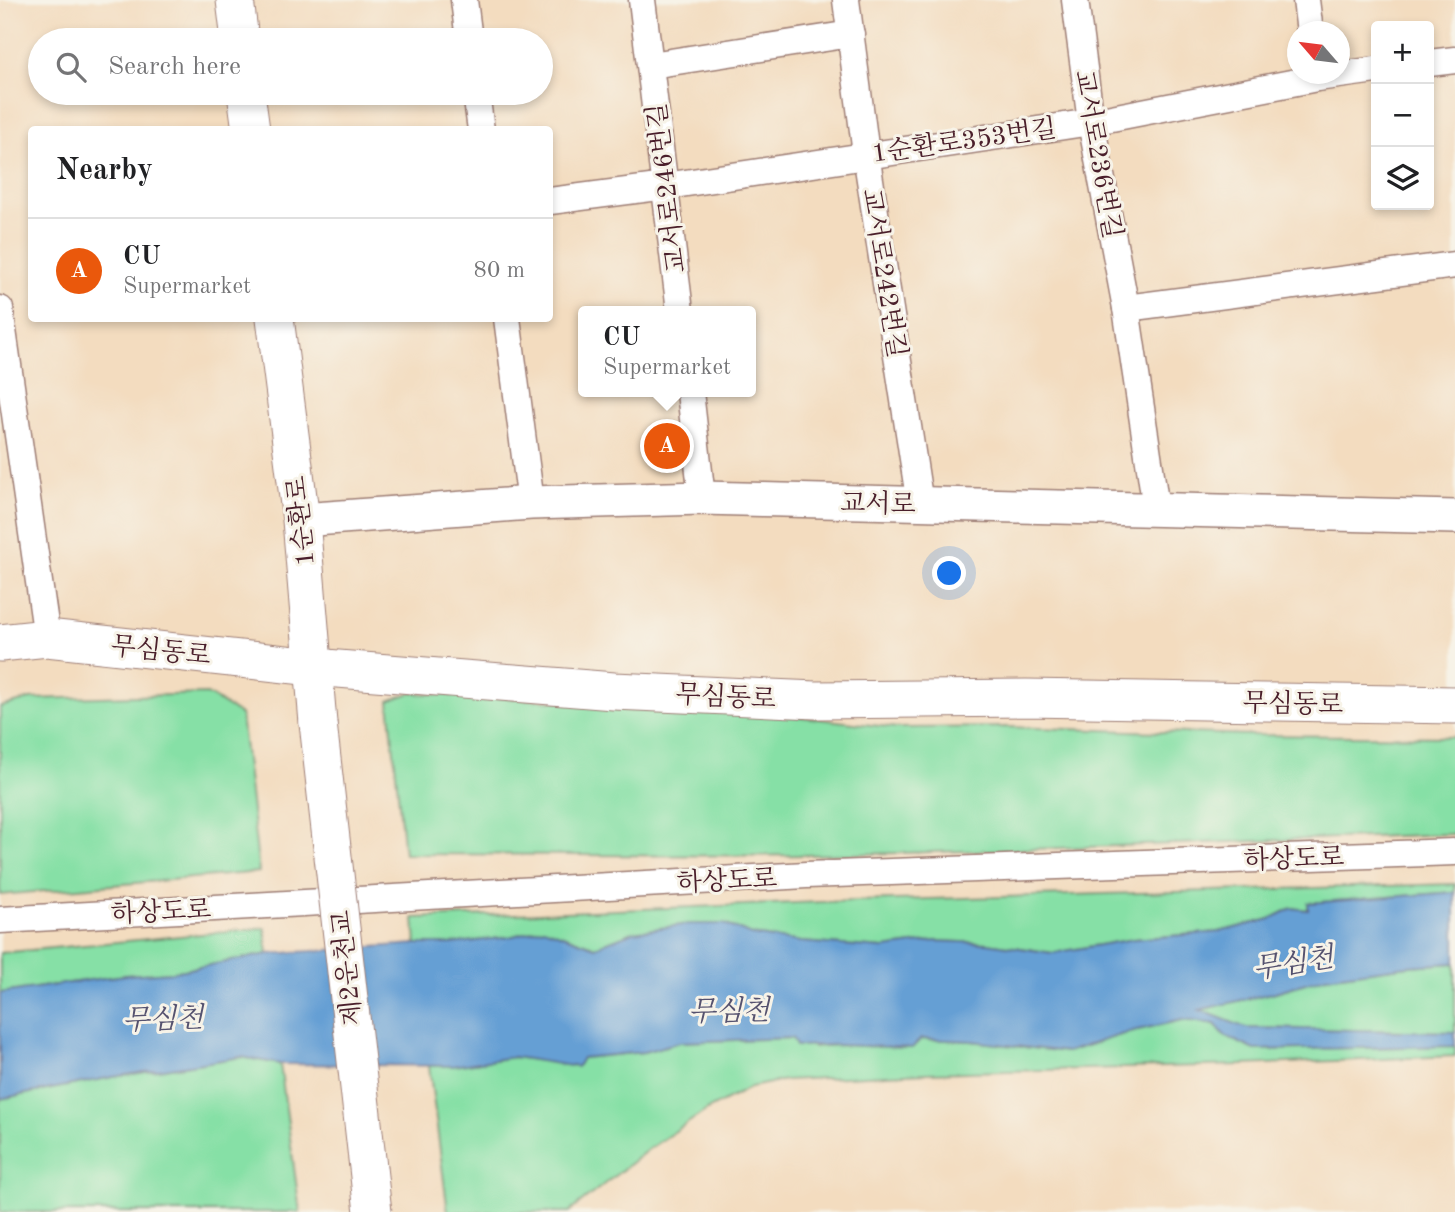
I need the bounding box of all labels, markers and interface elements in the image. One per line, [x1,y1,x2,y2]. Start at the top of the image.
north arrow [1287,21,1350,84]
map controls [1371,21,1434,210]
button: + [1371,21,1434,84]
search box [28,28,553,105]
icon: search [52,48,90,86]
text: Search here [108,54,241,80]
street label: 교서로236번길 [1069,68,1127,241]
button: − [1371,84,1434,147]
street label: 교서로246번길 [643,101,691,274]
street label: 1순환로353번길 [870,114,1058,168]
button: layers [1371,147,1434,210]
text: Nearby [56,156,153,186]
street label: 교서로242번길 [857,187,911,360]
text: CU [123,244,161,270]
text: A [70,259,88,282]
text: 80 m [474,259,525,282]
text: Supermarket [123,275,251,298]
popup [578,306,756,397]
text: CU [603,325,641,351]
text: Supermarket [603,356,731,379]
pin: A [644,420,690,472]
street label: 1순환로 [282,474,320,567]
street label: 교서로 [840,489,916,519]
your location [932,556,966,590]
street label: 무심동로 [109,632,212,670]
street label: 무심동로 [675,680,777,714]
street label: 무심동로 [1243,689,1343,719]
street label: 하상도로 [1243,843,1345,875]
street label: 하상도로 [676,864,778,898]
street label: 하상도로 [110,895,212,929]
street label: 제2운천교 [327,909,367,1027]
water label: 무심천 [1251,942,1338,985]
water label: 무심천 [688,995,772,1028]
water label: 무심천 [122,1003,206,1036]

